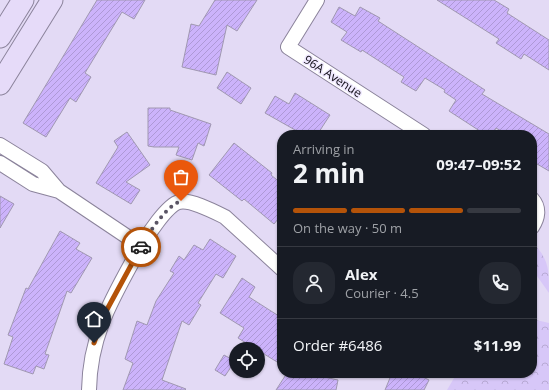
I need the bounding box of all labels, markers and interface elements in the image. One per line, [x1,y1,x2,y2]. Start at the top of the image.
street label: 96A Avenue [301,51,366,101]
text: Arriving in [293,140,355,158]
text: 09:47–09:52 [436,154,521,174]
text: 2 min [293,155,365,191]
pin [164,160,198,201]
icon: bag [170,166,192,188]
text: On the way · 50 m [293,219,402,237]
courier [121,227,161,267]
icon: car [130,236,152,258]
button: person [293,262,335,304]
button: phone [479,262,521,304]
text: Alex [345,264,377,284]
text: Courier · 4.5 [345,284,419,302]
pin [77,302,111,343]
icon: home [83,308,105,330]
text: Order #6486 [293,335,382,355]
text: $11.99 [474,335,521,355]
map controls [229,342,265,378]
button: locate [229,342,265,378]

